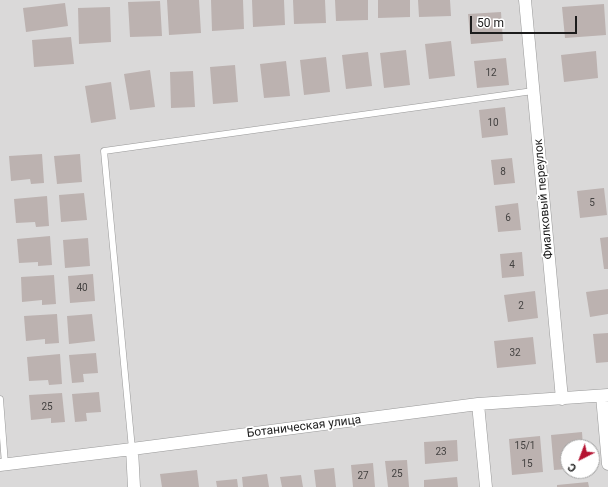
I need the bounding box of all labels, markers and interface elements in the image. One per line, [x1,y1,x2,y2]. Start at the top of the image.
scale bar [472,8,579,34]
text: 50 m [477,16,504,30]
house number: 12 [485,67,497,79]
house number: 10 [487,117,499,129]
street label: Фиалковый переулок [532,138,556,260]
house number: 8 [500,166,506,178]
house number: 5 [589,197,595,209]
house number: 6 [505,212,511,224]
house number: 4 [509,259,515,271]
house number: 40 [76,282,88,294]
house number: 2 [518,300,524,312]
house number: 32 [509,347,521,359]
house number: 25 [41,401,53,413]
street label: Ботаническая улица [246,413,362,441]
north arrow [560,439,600,479]
house number: 15/1 [515,440,535,452]
house number: 23 [435,446,447,458]
house number: 15 [521,458,533,470]
text: С [565,460,579,475]
house number: 25 [391,468,403,480]
house number: 27 [357,470,369,482]

